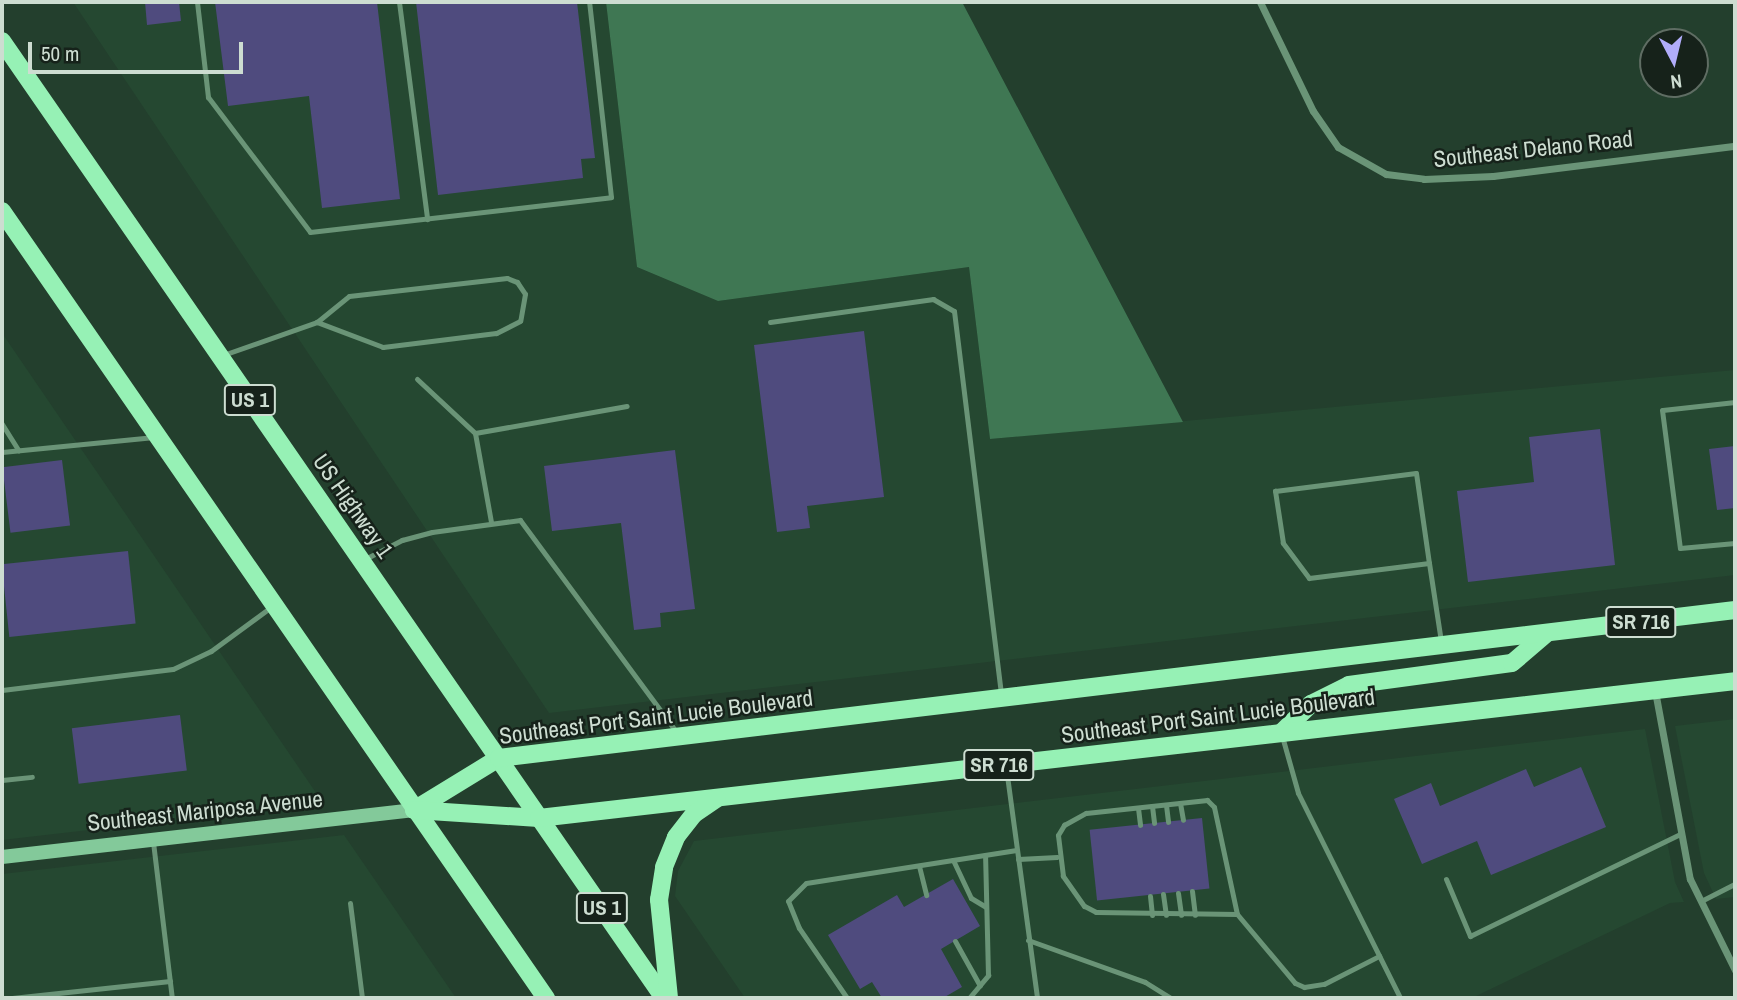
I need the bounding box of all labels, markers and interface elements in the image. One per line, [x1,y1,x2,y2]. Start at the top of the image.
scale bar [32,28,247,72]
north arrow [1639,28,1709,98]
text: 50 m [41,39,79,68]
text: N [1669,68,1683,95]
street label: Southeast Delano Road [1432,125,1634,173]
road number: US 1 [224,382,276,418]
street label: US Highway 1 [307,449,399,563]
road number: SR 716 [1604,604,1678,640]
street label: Southeast Port Saint Lucie Boulevard [1060,683,1376,749]
street label: Southeast Port Saint Lucie Boulevard [498,684,814,750]
road number: SR 716 [962,748,1036,782]
street label: Southeast Mariposa Avenue [85,785,325,837]
road number: US 1 [576,890,628,926]

